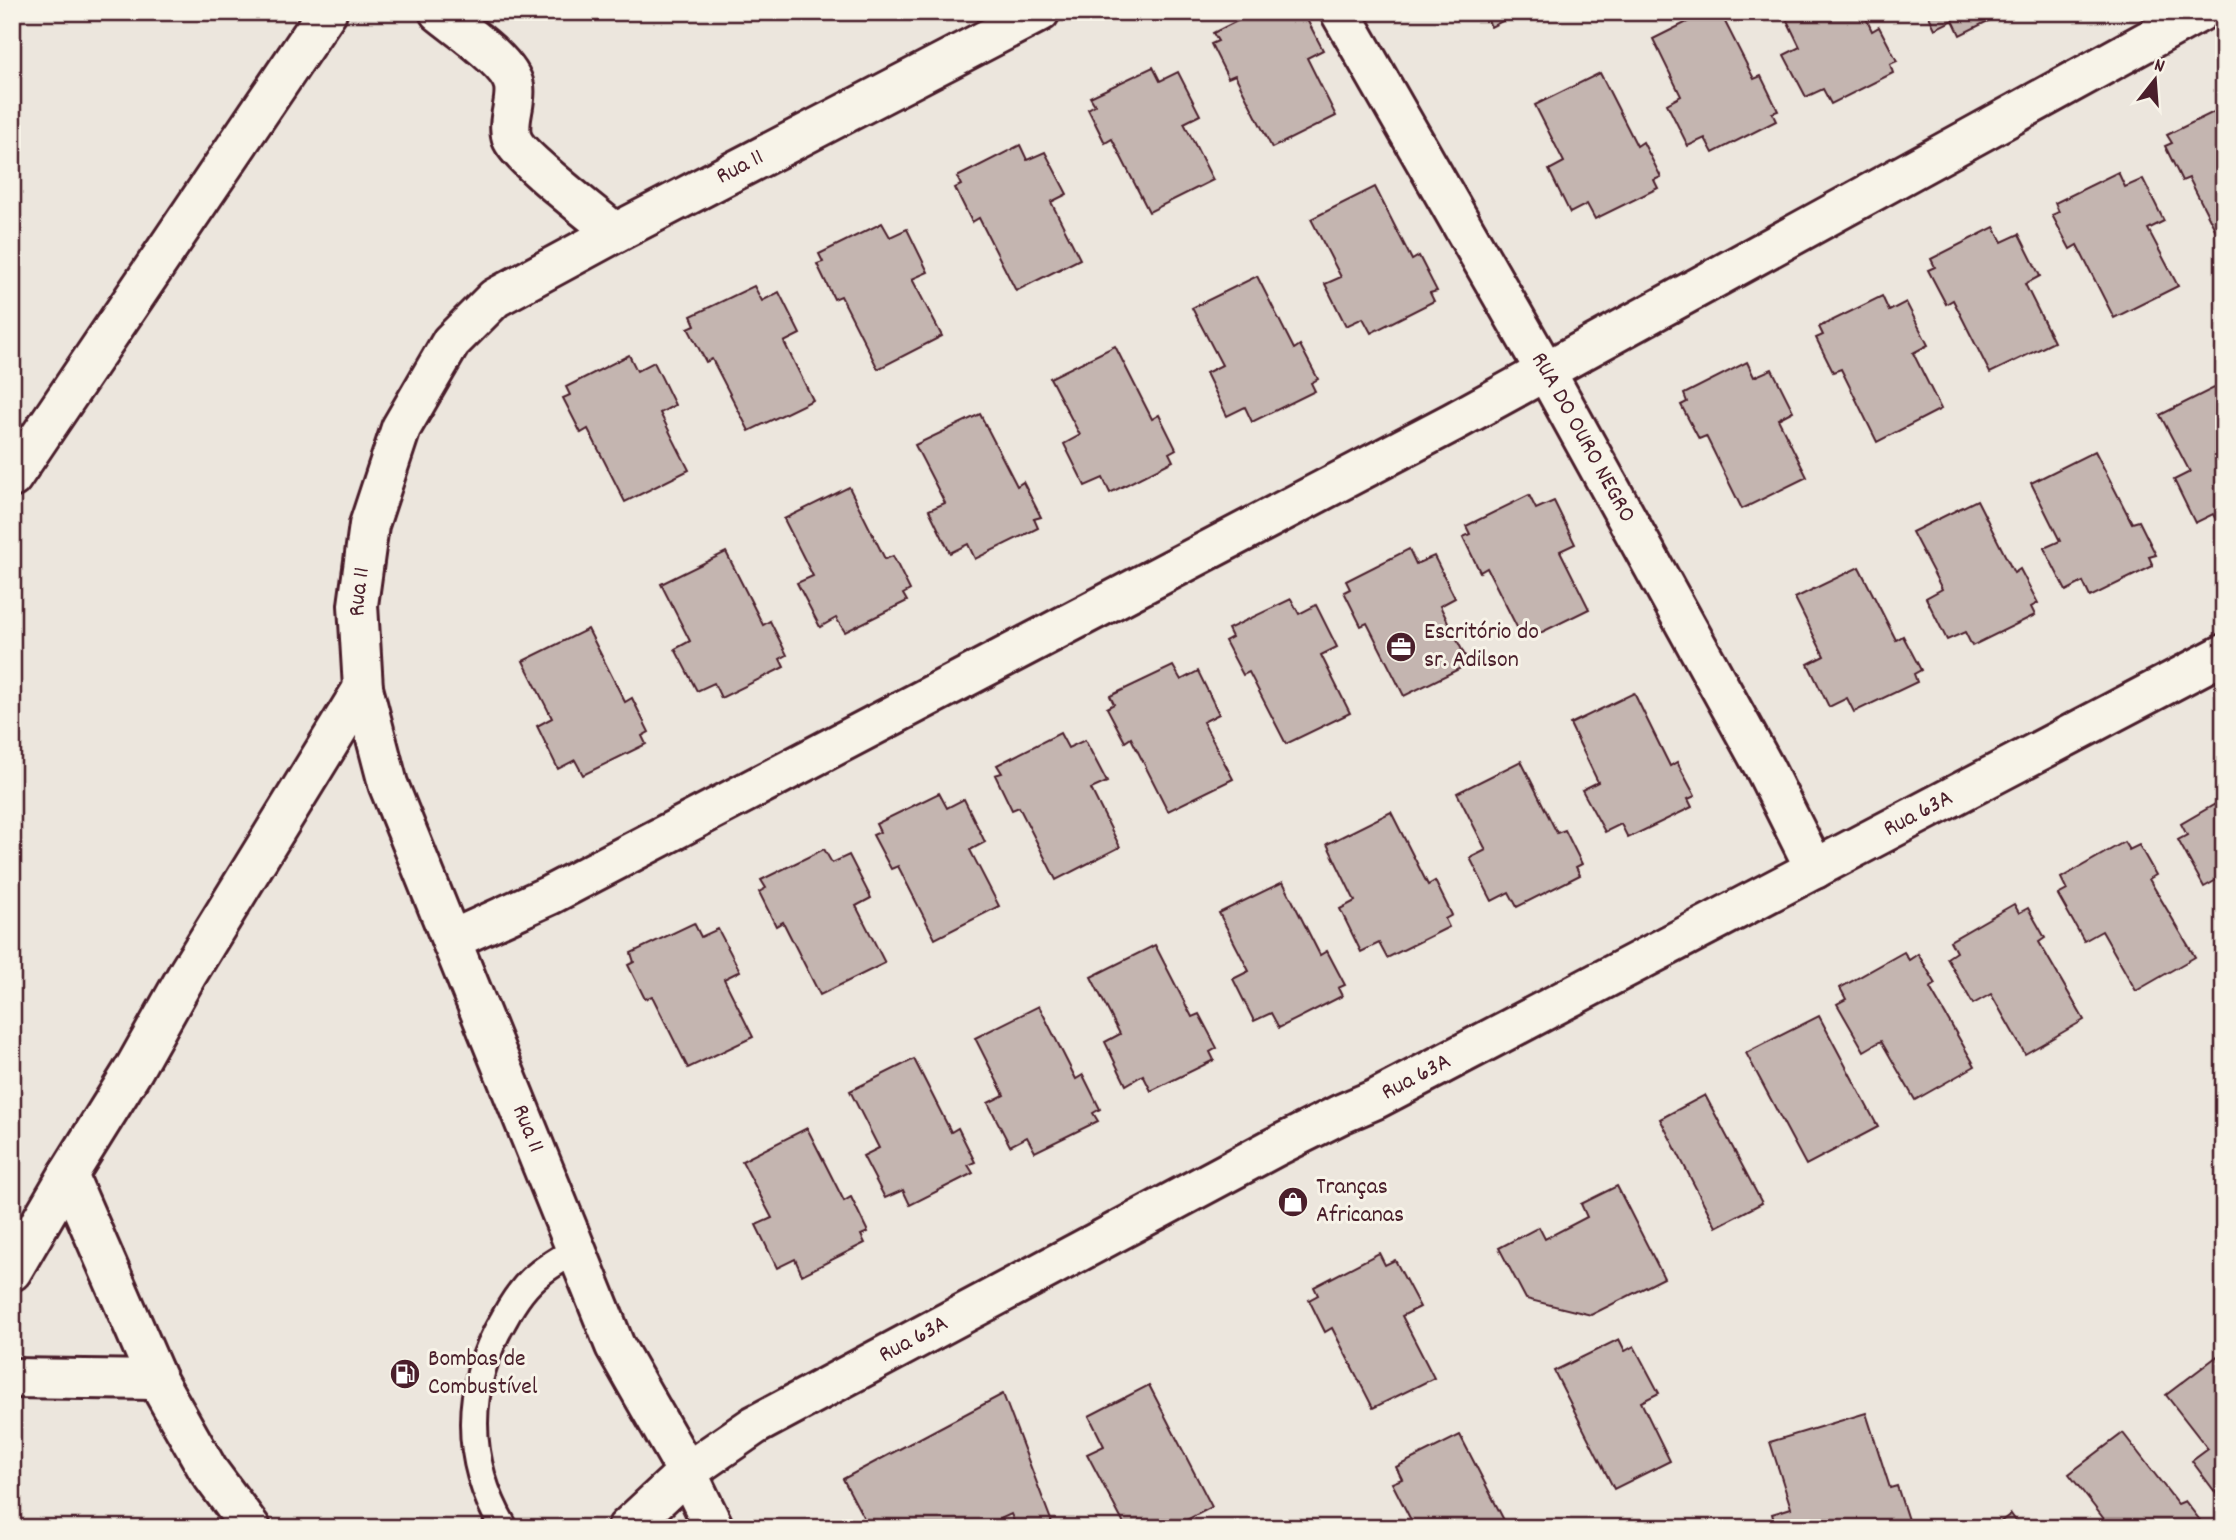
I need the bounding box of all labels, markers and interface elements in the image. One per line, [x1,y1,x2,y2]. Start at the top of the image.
north arrow [2120,46,2190,116]
text: N [2151,53,2167,81]
street label: Rua 11 [711,141,770,194]
street label: RUA DO OURO NEGRO [1521,346,1643,529]
street label: Rua 11 [341,565,380,617]
place label: Escritório do sr. Adilson [1424,616,1539,678]
office icon: Escritório do sr. Adilson [1384,630,1418,664]
street label: Rua 63A [1878,782,1959,847]
street label: Rua 63A [1376,1045,1457,1110]
street label: Rua 11 [502,1100,552,1158]
place label: Tranças Africanas [1316,1171,1404,1233]
shop icon: Tranças Africanas [1276,1185,1310,1219]
street label: Rua 63A [873,1307,955,1373]
place label: Bombas de Combustível [428,1343,538,1405]
fuel station icon: Bombas de Combustível [388,1357,422,1391]

